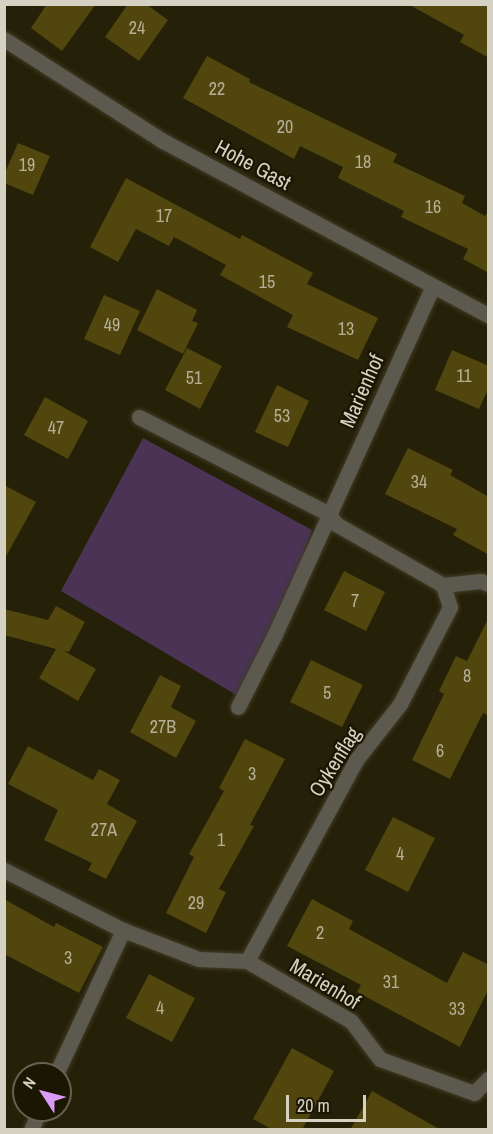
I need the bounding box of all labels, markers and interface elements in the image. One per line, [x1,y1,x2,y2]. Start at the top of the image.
house number: 24 [129,17,145,39]
house number: 22 [209,78,225,100]
house number: 20 [277,116,293,138]
street label: Hohe Gast [211,135,295,195]
house number: 18 [355,151,371,173]
house number: 19 [19,154,35,176]
house number: 16 [425,196,441,218]
house number: 17 [156,205,172,227]
house number: 15 [259,271,275,293]
house number: 49 [104,314,120,336]
house number: 13 [338,318,354,340]
street label: Marienhof [335,350,389,432]
house number: 11 [456,365,472,387]
house number: 51 [186,367,202,389]
house number: 53 [274,405,290,427]
house number: 47 [48,417,64,439]
house number: 34 [411,471,427,493]
house number: 7 [351,590,359,612]
house number: 8 [463,665,471,687]
house number: 5 [323,682,331,704]
house number: 27B [150,716,176,738]
street label: Oykenflag [304,722,366,802]
house number: 6 [436,740,444,762]
house number: 3 [248,763,256,785]
house number: 27A [91,819,117,841]
house number: 1 [217,829,225,851]
house number: 4 [396,843,404,865]
house number: 29 [188,892,204,914]
house number: 2 [316,922,324,944]
house number: 3 [64,947,72,969]
street label: Marienhof [285,953,365,1015]
house number: 31 [383,971,399,993]
house number: 4 [156,997,164,1019]
house number: 33 [449,998,465,1020]
north arrow [12,1062,72,1122]
text: N [17,1072,41,1093]
scale bar [289,1083,368,1121]
text: 20 m [297,1093,330,1118]

